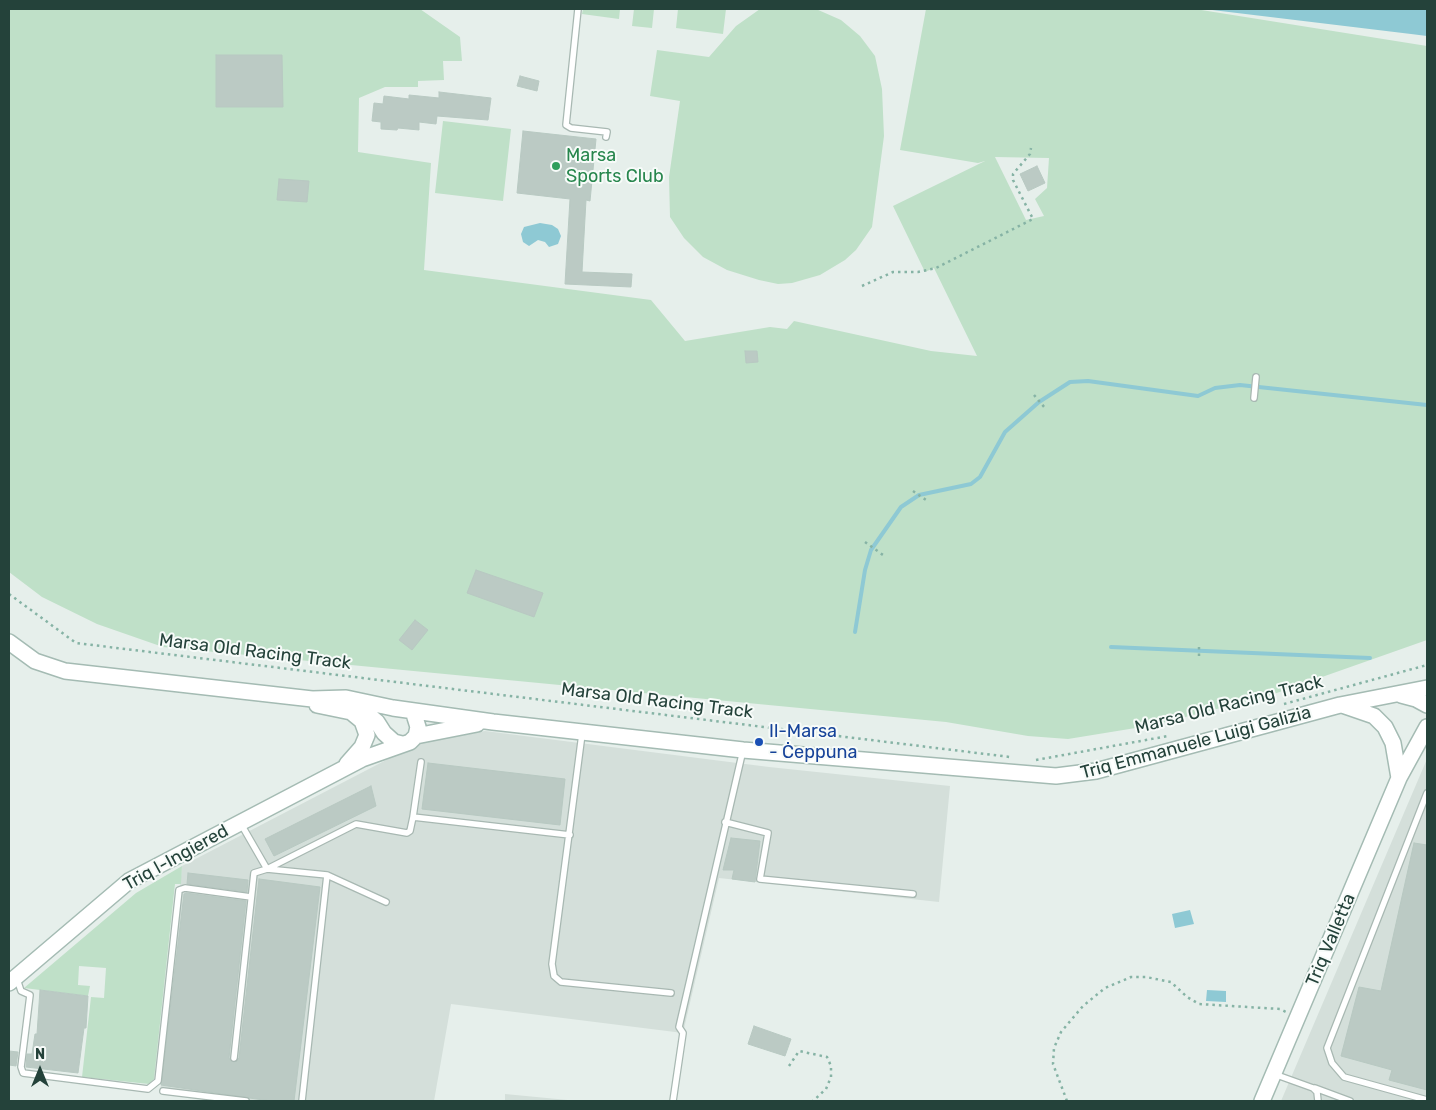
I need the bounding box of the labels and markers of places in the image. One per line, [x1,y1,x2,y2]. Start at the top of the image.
place label: Marsa Sports Club [566,145,664,188]
marker: Marsa Sports Club [550,160,562,172]
place label: Il-Marsa - Ċeppuna [769,721,857,764]
marker: Il-Marsa - Ċeppuna [753,736,765,748]

